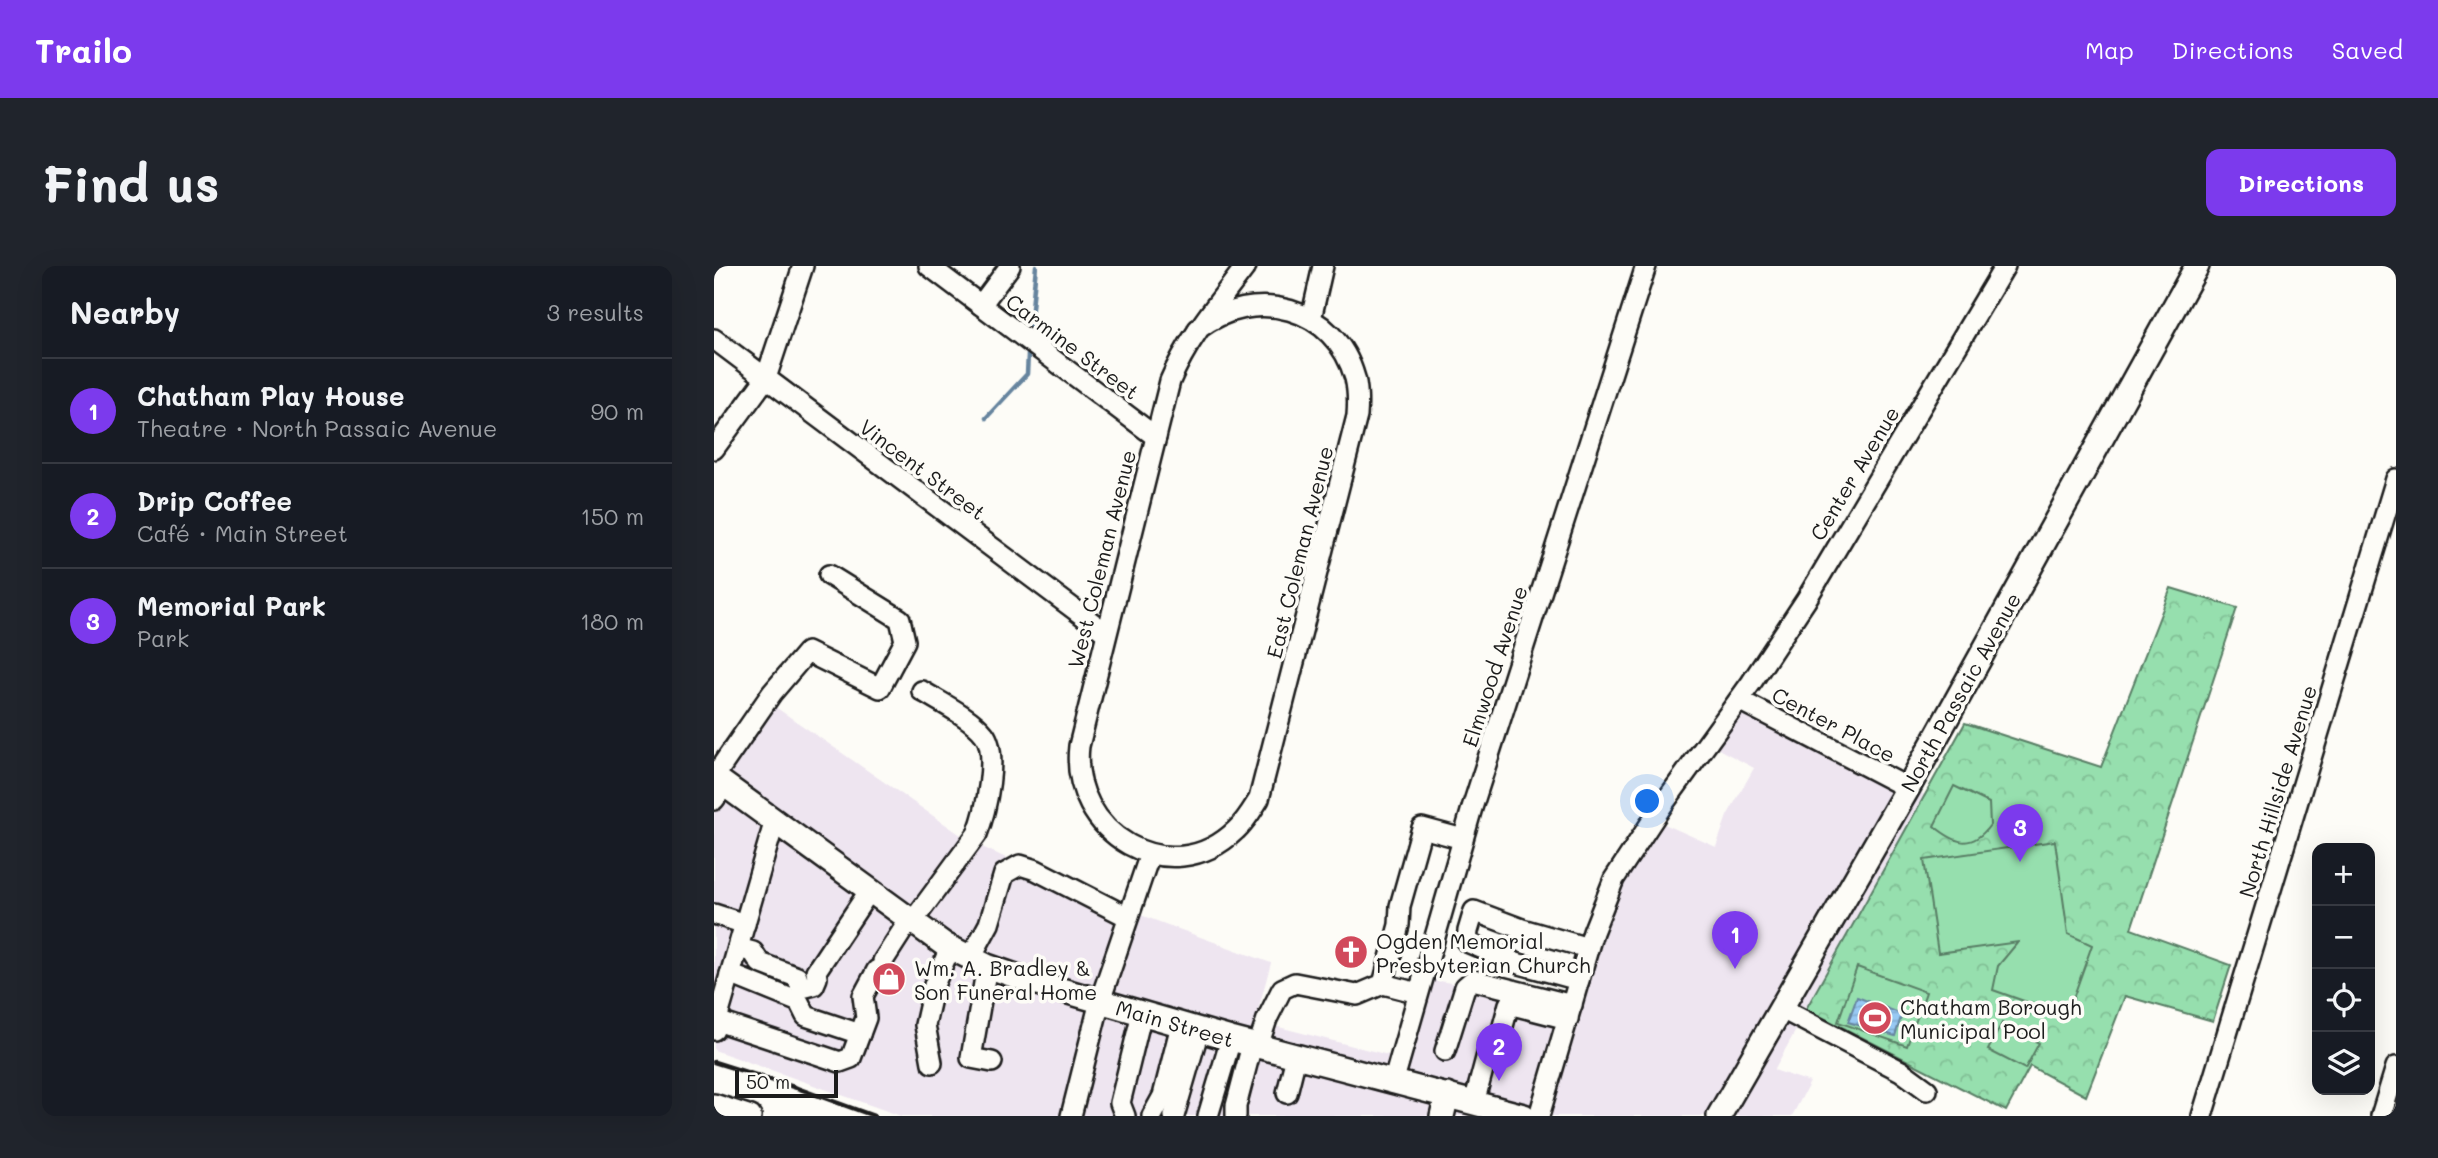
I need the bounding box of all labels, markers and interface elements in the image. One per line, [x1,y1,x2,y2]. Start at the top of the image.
text: Trailo [35,28,132,71]
text: Map [2085,34,2134,65]
text: Directions [2172,34,2294,65]
text: Saved [2332,34,2403,65]
button: Directions [2206,149,2396,216]
text: Find us [42,151,220,214]
street label: Carmine Street [1001,287,1145,405]
text: Nearby [70,292,180,332]
text: 3 results [547,297,644,327]
text: Chatham Play House [137,379,404,413]
text: 1 [88,396,98,426]
text: 90 m [591,396,644,426]
street label: Center Avenue [1803,401,1905,545]
text: Theatre · North Passaic Avenue [137,413,497,443]
street label: Vincent Street [854,413,992,525]
street label: East Coleman Avenue [1260,443,1338,661]
street label: West Coleman Avenue [1061,447,1141,671]
text: Drip Coffee [137,484,292,518]
text: 2 [87,501,99,531]
text: 150 m [580,501,644,531]
text: Café · Main Street [137,518,348,548]
street label: Elmwood Avenue [1455,582,1533,750]
street label: North Passaic Avenue [1894,588,2026,796]
text: Memorial Park [137,589,326,623]
text: 3 [86,606,100,636]
text: 180 m [580,606,644,636]
text: Park [137,623,189,653]
street label: Center Place [1768,680,1900,768]
street label: North Hillside Avenue [2232,682,2322,900]
your location [1630,784,1664,818]
pin: 3 [1997,804,2043,862]
map controls [2312,843,2375,1095]
button: + [2312,843,2375,906]
button: − [2312,906,2375,969]
pin: 1 [1712,911,1758,969]
place label: Ogden Memorial Presbyterian Church [1376,927,1591,978]
church icon: Ogden Memorial Presbyterian Church [1332,933,1370,971]
place label: Wm. A. Bradley & Son Funeral Home [914,954,1097,1005]
shop icon: Wm. A. Bradley & Son Funeral Home [870,960,908,998]
button: locate [2312,969,2375,1032]
street label: Main Street [1113,993,1237,1053]
place label: Chatham Borough Municipal Pool [1900,993,2082,1044]
sports icon: Chatham Borough Municipal Pool [1856,999,1894,1037]
pin: 2 [1476,1023,1522,1081]
button: layers [2312,1032,2375,1095]
scale bar [735,1067,838,1099]
text: 50 m [746,1069,790,1094]

